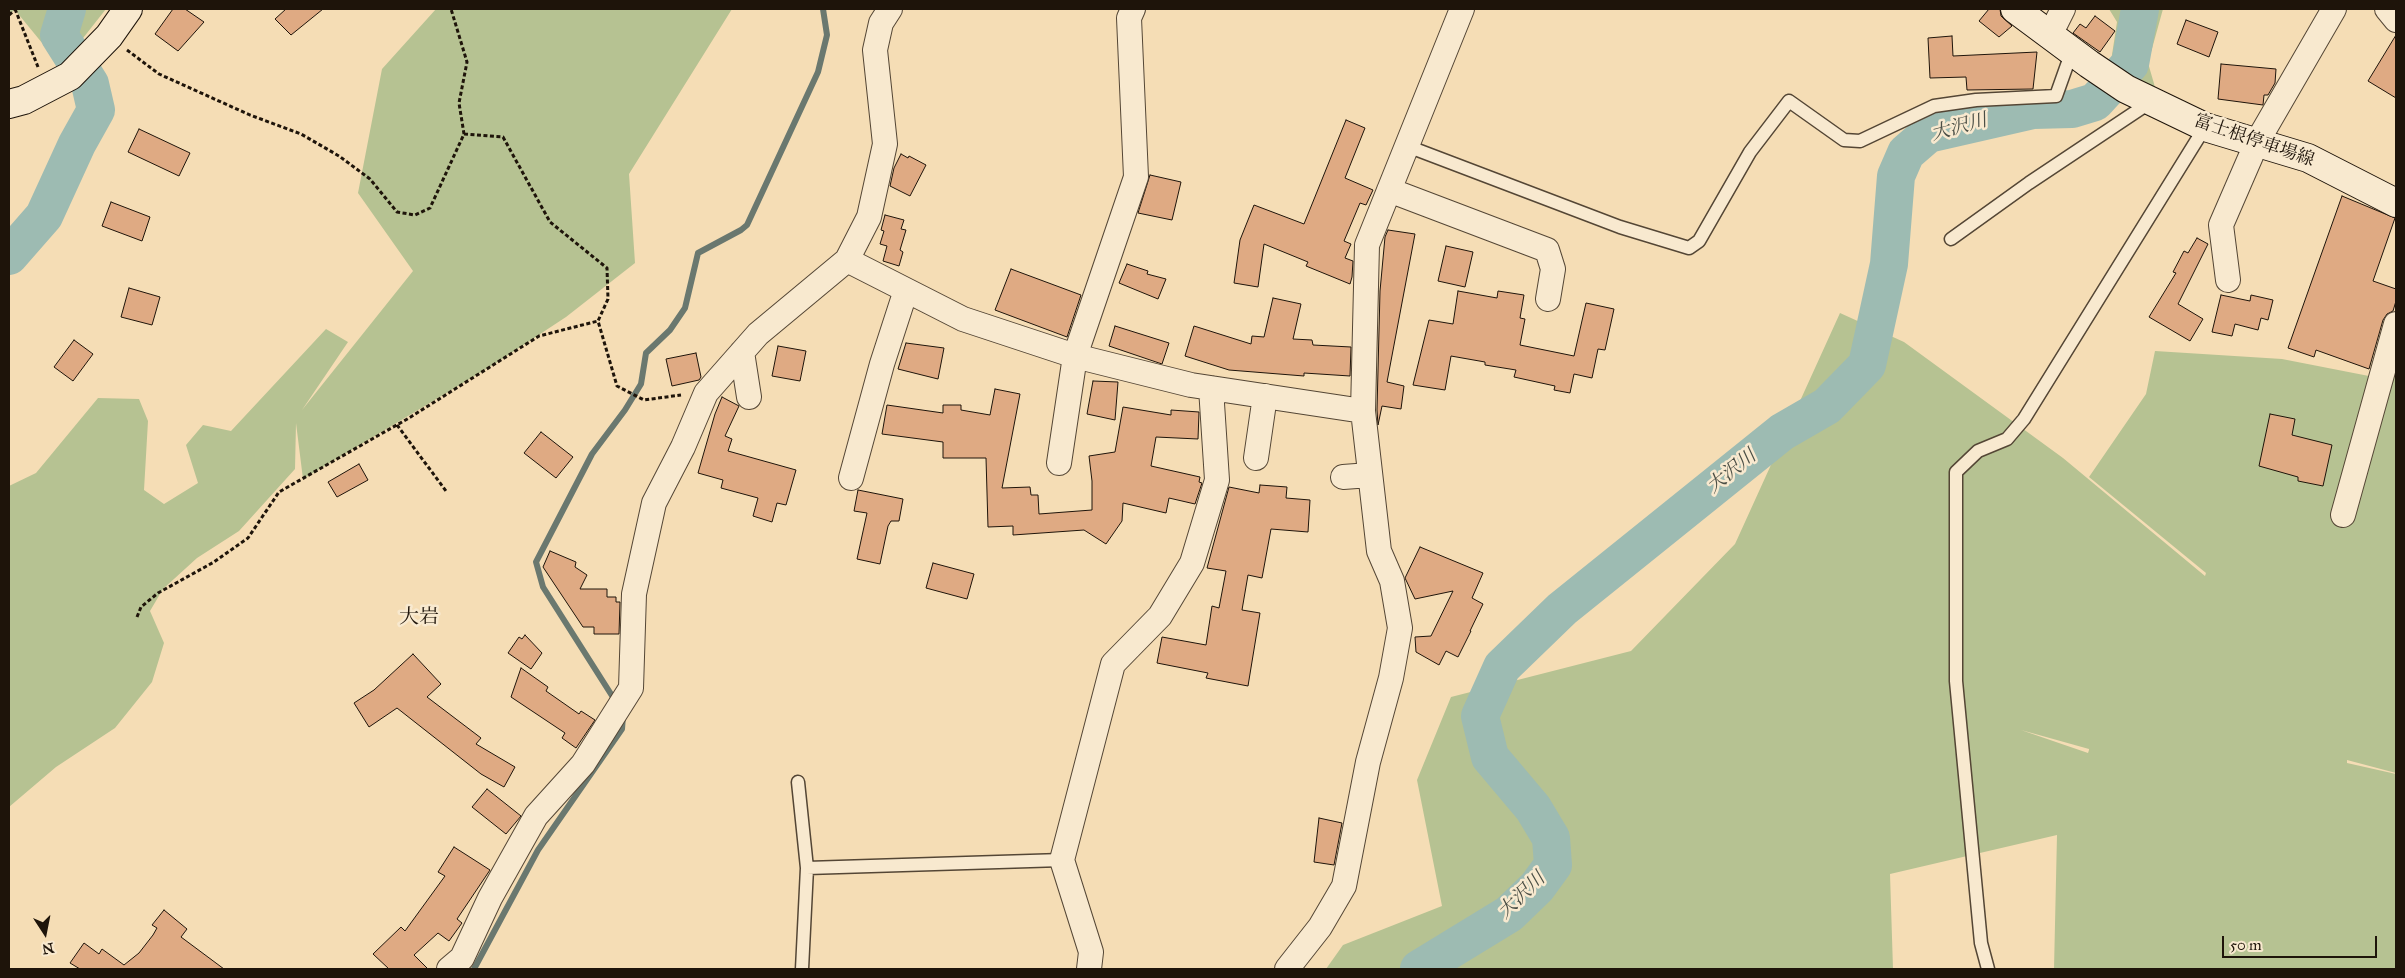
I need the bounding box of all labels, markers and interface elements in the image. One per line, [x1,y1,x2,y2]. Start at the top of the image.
water label: 大沢川 [1929,110,1989,146]
street label: 富士根停車場線 [2191,110,2317,172]
water label: 大沢川 [1703,445,1761,499]
district label: 大岩 [399,606,439,630]
water label: 大沢川 [1494,868,1550,924]
north arrow [20,908,70,958]
scale bar [2225,926,2380,958]
text: 50 m [2230,936,2262,954]
text: N [41,939,55,958]

